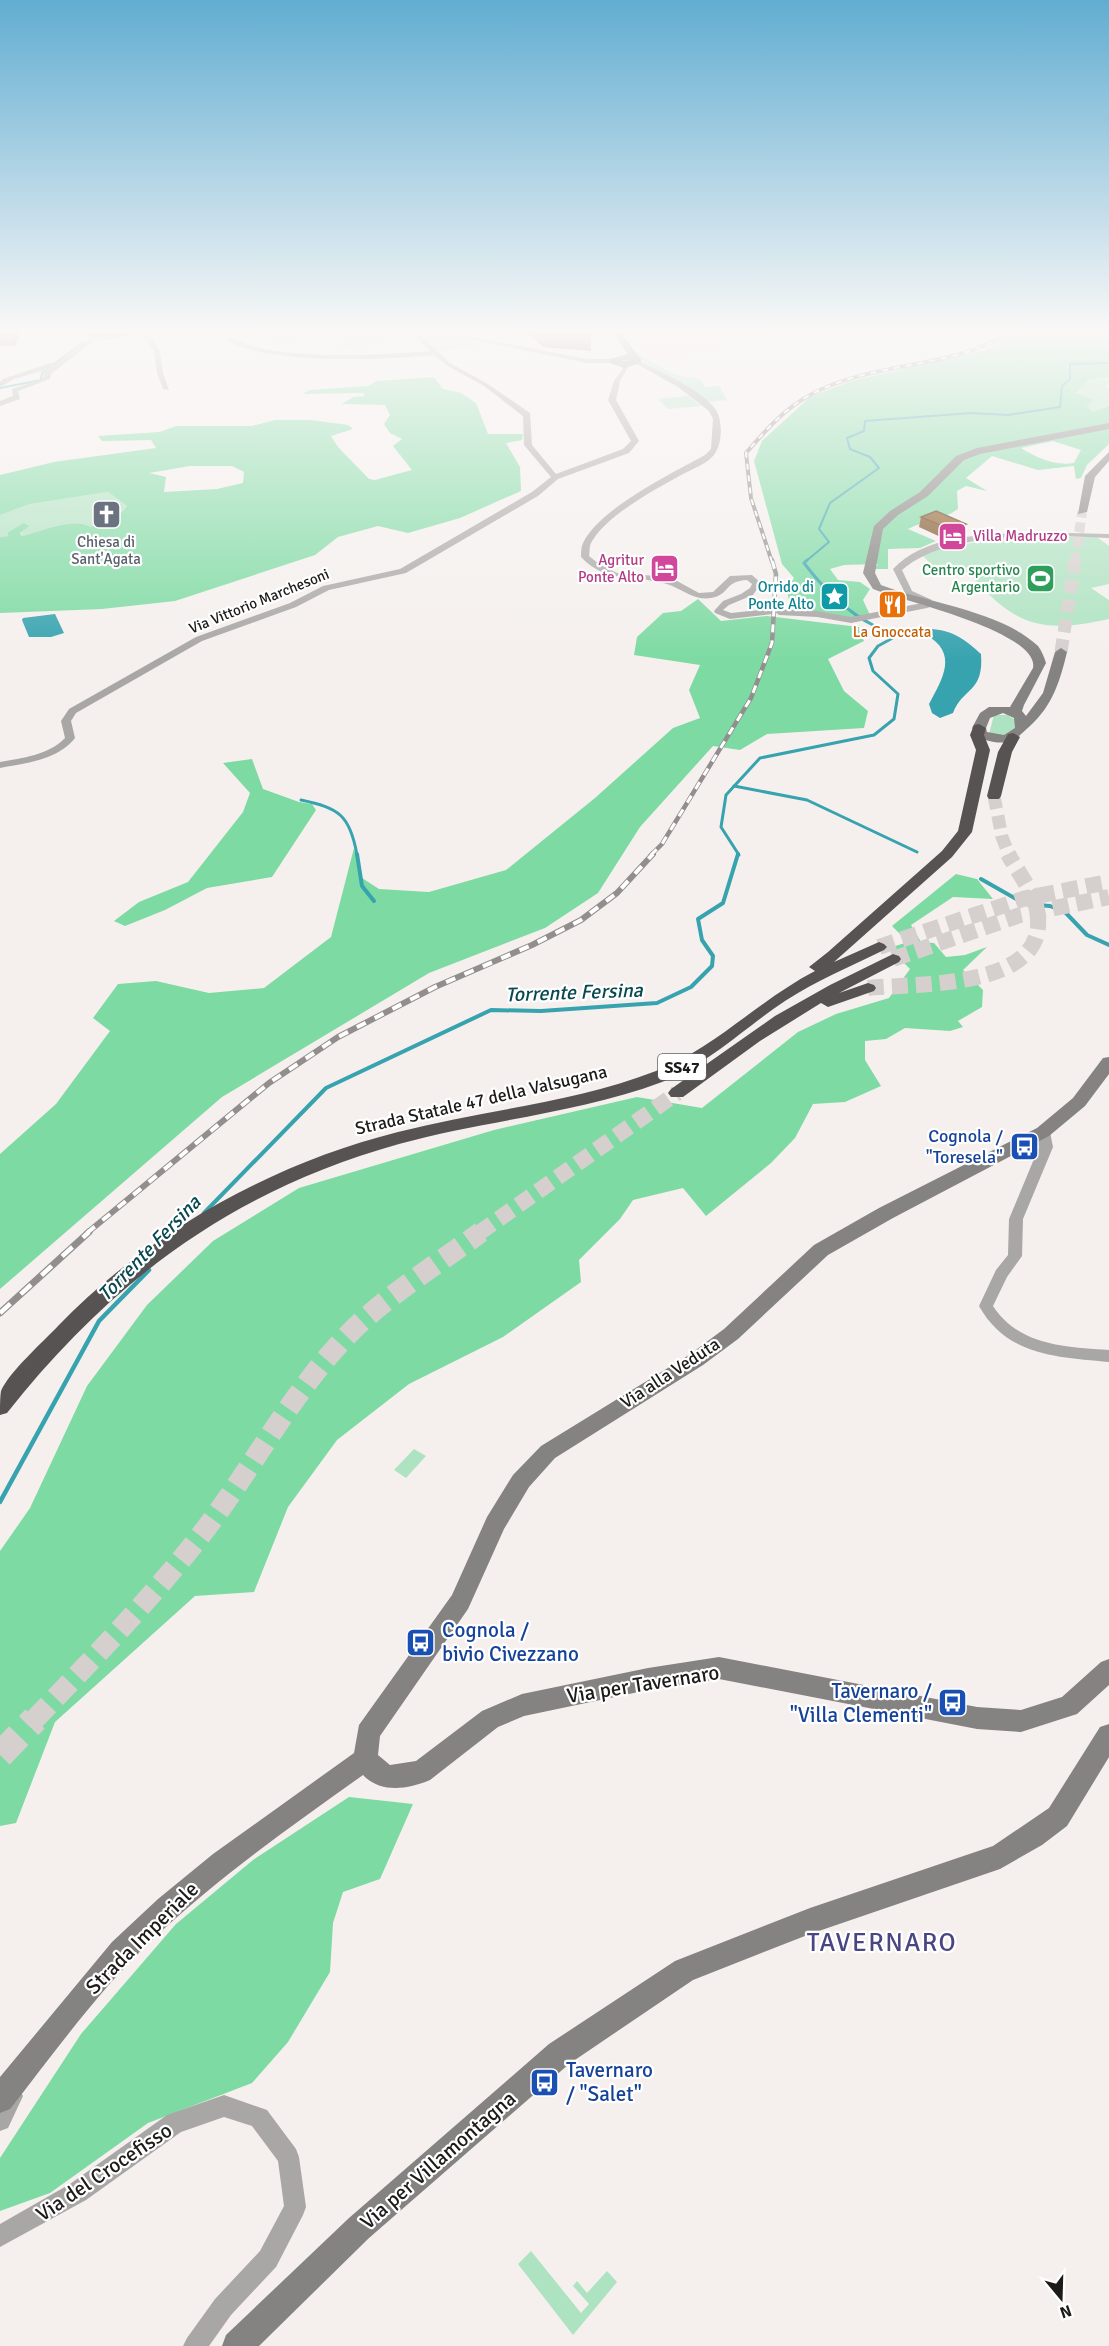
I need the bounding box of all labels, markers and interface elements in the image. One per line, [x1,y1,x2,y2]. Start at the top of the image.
church icon: Chiesa di Sant'Agata [90,499,122,531]
hotel icon: Villa Madruzzo [936,520,968,552]
place label: Villa Madruzzo [973,527,1068,545]
place label: Chiesa di Sant'Agata [71,533,141,568]
place label: Agritur Ponte Alto [578,551,644,586]
hotel icon: Agritur Ponte Alto [649,553,681,585]
place label: Centro sportivo Argentario [922,561,1020,596]
sports icon: Centro sportivo Argentario [1025,563,1057,595]
street label: Via Vittorio Marchesoni [186,565,332,637]
place label: Orrido di Ponte Alto [748,578,814,613]
place icon: Orrido di Ponte Alto [819,580,851,612]
restaurant icon: La Gnoccata [876,589,908,621]
place label: La Gnoccata [853,623,931,641]
water label: Torrente Fersina [505,978,644,1007]
road number: SS47 [658,1054,706,1080]
street label: Strada Statale 47 della Valsugana [353,1060,609,1140]
place label: Cognola / "Toresela" [926,1125,1003,1168]
bus stop icon: Cognola / "Toresela" [1008,1130,1040,1162]
water label: Torrente Fersina [93,1190,207,1307]
street label: Via alla Veduta [616,1333,724,1413]
place label: Cognola / bivio Civezzano [442,1617,579,1667]
bus stop icon: Cognola / bivio Civezzano [405,1626,437,1658]
street label: Via per Tavernaro [565,1659,721,1709]
place label: Tavernaro / "Villa Clementi" [790,1678,932,1728]
bus stop icon: Tavernaro / "Villa Clementi" [937,1687,969,1719]
street label: Strada Imperiale [80,1876,204,2000]
district label: TAVERNARO [807,1927,957,1959]
place label: Tavernaro / "Salet" [566,2057,653,2107]
bus stop icon: Tavernaro / "Salet" [529,2066,561,2098]
street label: Via per Villamontagna [355,2085,521,2235]
street label: Via del Crocefisso [31,2117,177,2227]
north arrow [1031,2268,1091,2328]
text: N [1057,2300,1074,2323]

